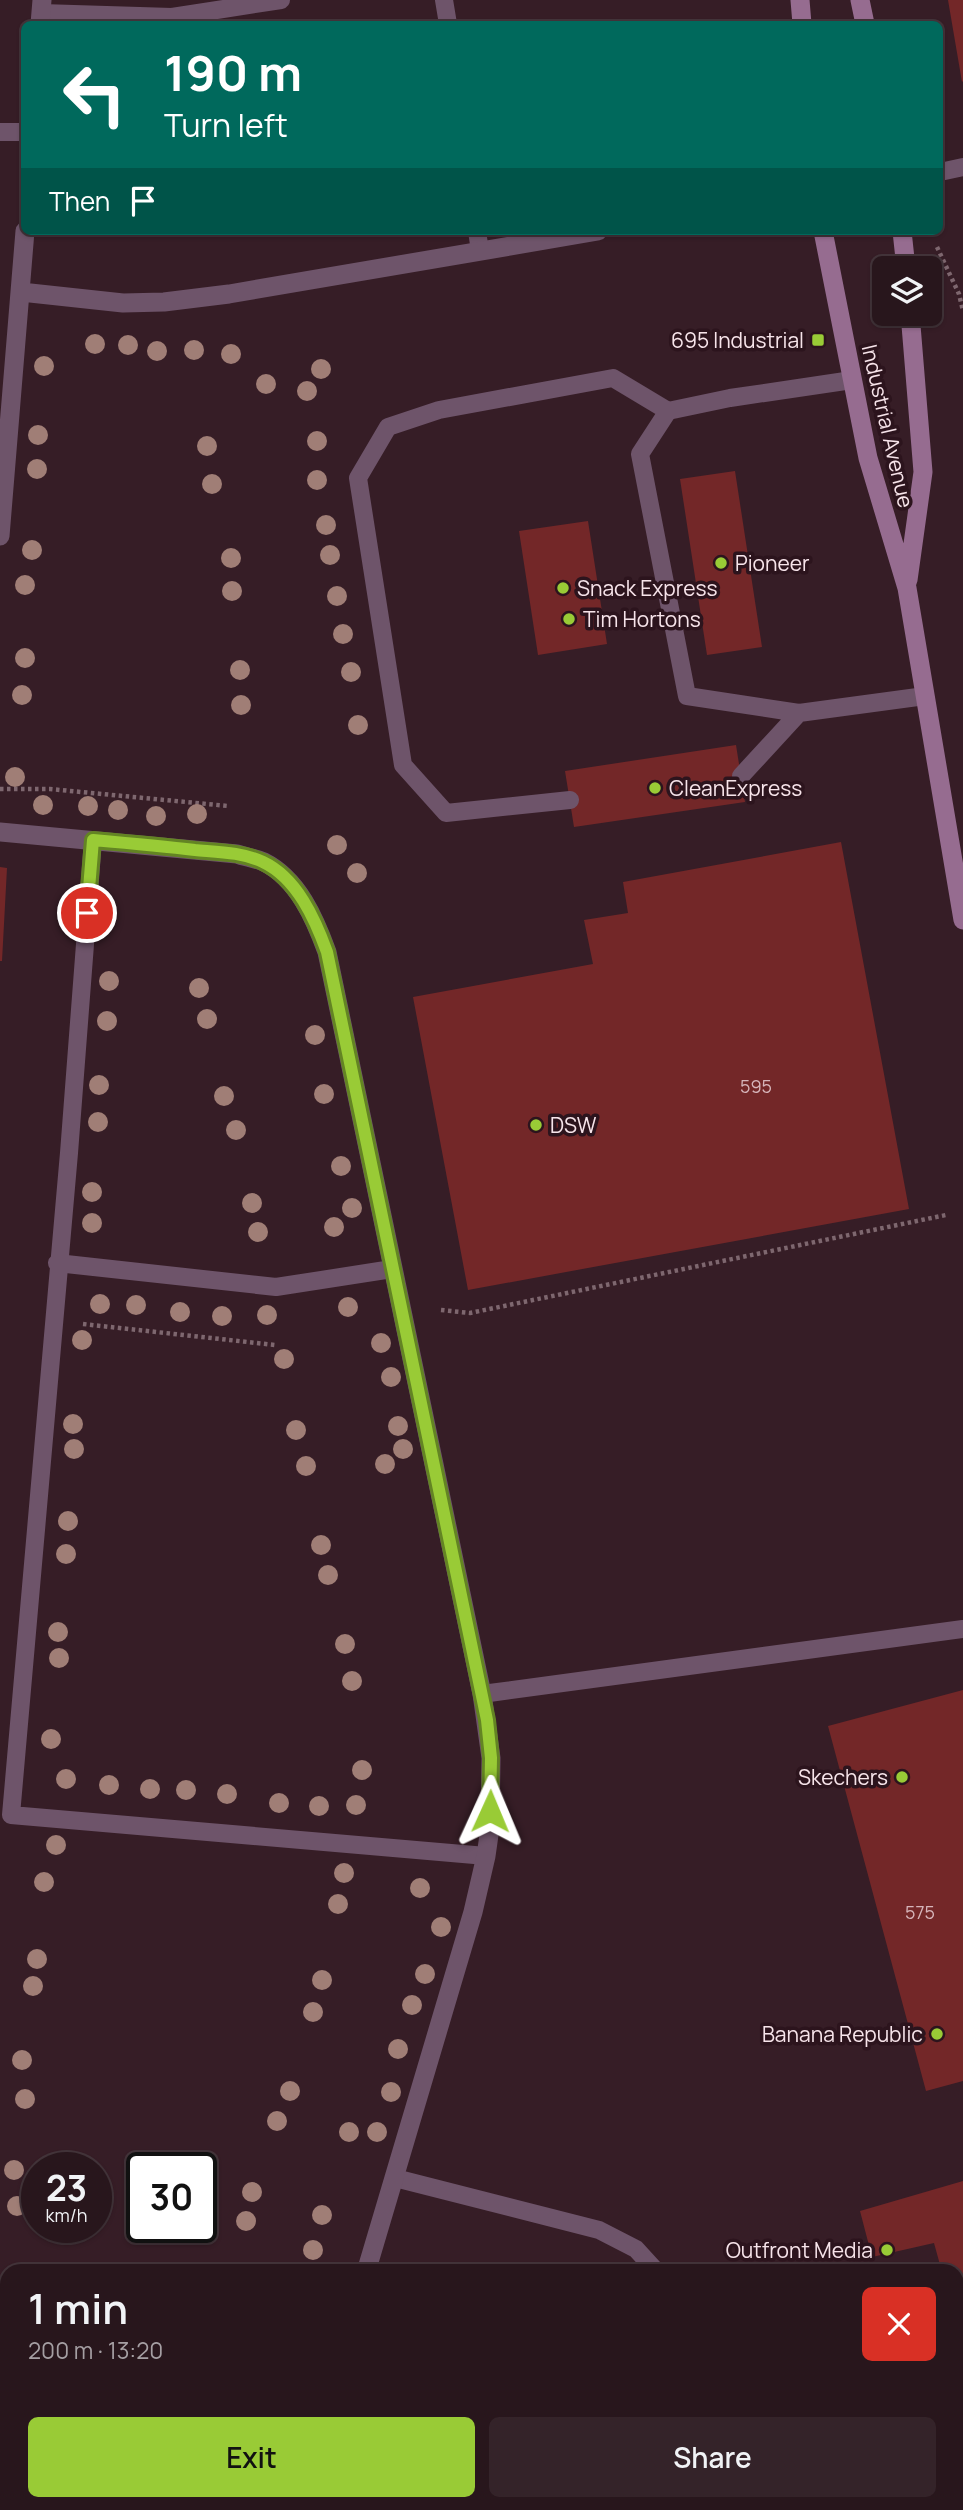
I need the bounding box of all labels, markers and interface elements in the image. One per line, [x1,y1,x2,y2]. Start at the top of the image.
text: 190 m [164,39,302,106]
icon: left [49,49,140,140]
text: Turn left [164,103,288,147]
icon: arrive [124,182,162,220]
text: Then [49,183,110,219]
map controls [872,256,942,326]
button: layers [872,256,942,326]
place label: 695 Industrial [671,326,804,354]
marker: 695 Industrial [810,332,826,348]
street label: Industrial Avenue [856,342,920,510]
place label: Pioneer [735,549,810,577]
marker: Pioneer [713,555,729,571]
place label: Snack Express [577,574,717,602]
marker: Snack Express [555,580,571,596]
place label: Tim Hortons [583,605,701,633]
marker: Tim Hortons [561,611,577,627]
place label: CleanExpress [669,774,802,802]
marker: CleanExpress [647,780,663,796]
pin [57,883,117,943]
icon: arrive [68,894,106,932]
house number: 595 [740,1074,772,1098]
place label: DSW [550,1111,597,1139]
marker: DSW [528,1117,544,1133]
place label: Skechers [798,1763,888,1791]
marker: Skechers [894,1769,910,1785]
position arrow [453,1774,527,1848]
house number: 575 [905,1900,935,1924]
place label: Banana Republic [762,2020,923,2048]
marker: Banana Republic [929,2026,945,2042]
speed limit sign: 30 [126,2152,217,2243]
text: 23 [46,2164,87,2212]
text: km/h [46,2203,87,2227]
place label: Outfront Media [726,2236,873,2264]
marker: Outfront Media [879,2242,895,2258]
text: 1 min [28,2279,128,2337]
button: close [862,2287,936,2361]
text: 200 m · 13:20 [28,2334,163,2366]
button: Exit [28,2417,475,2497]
button: Share [489,2417,936,2497]

